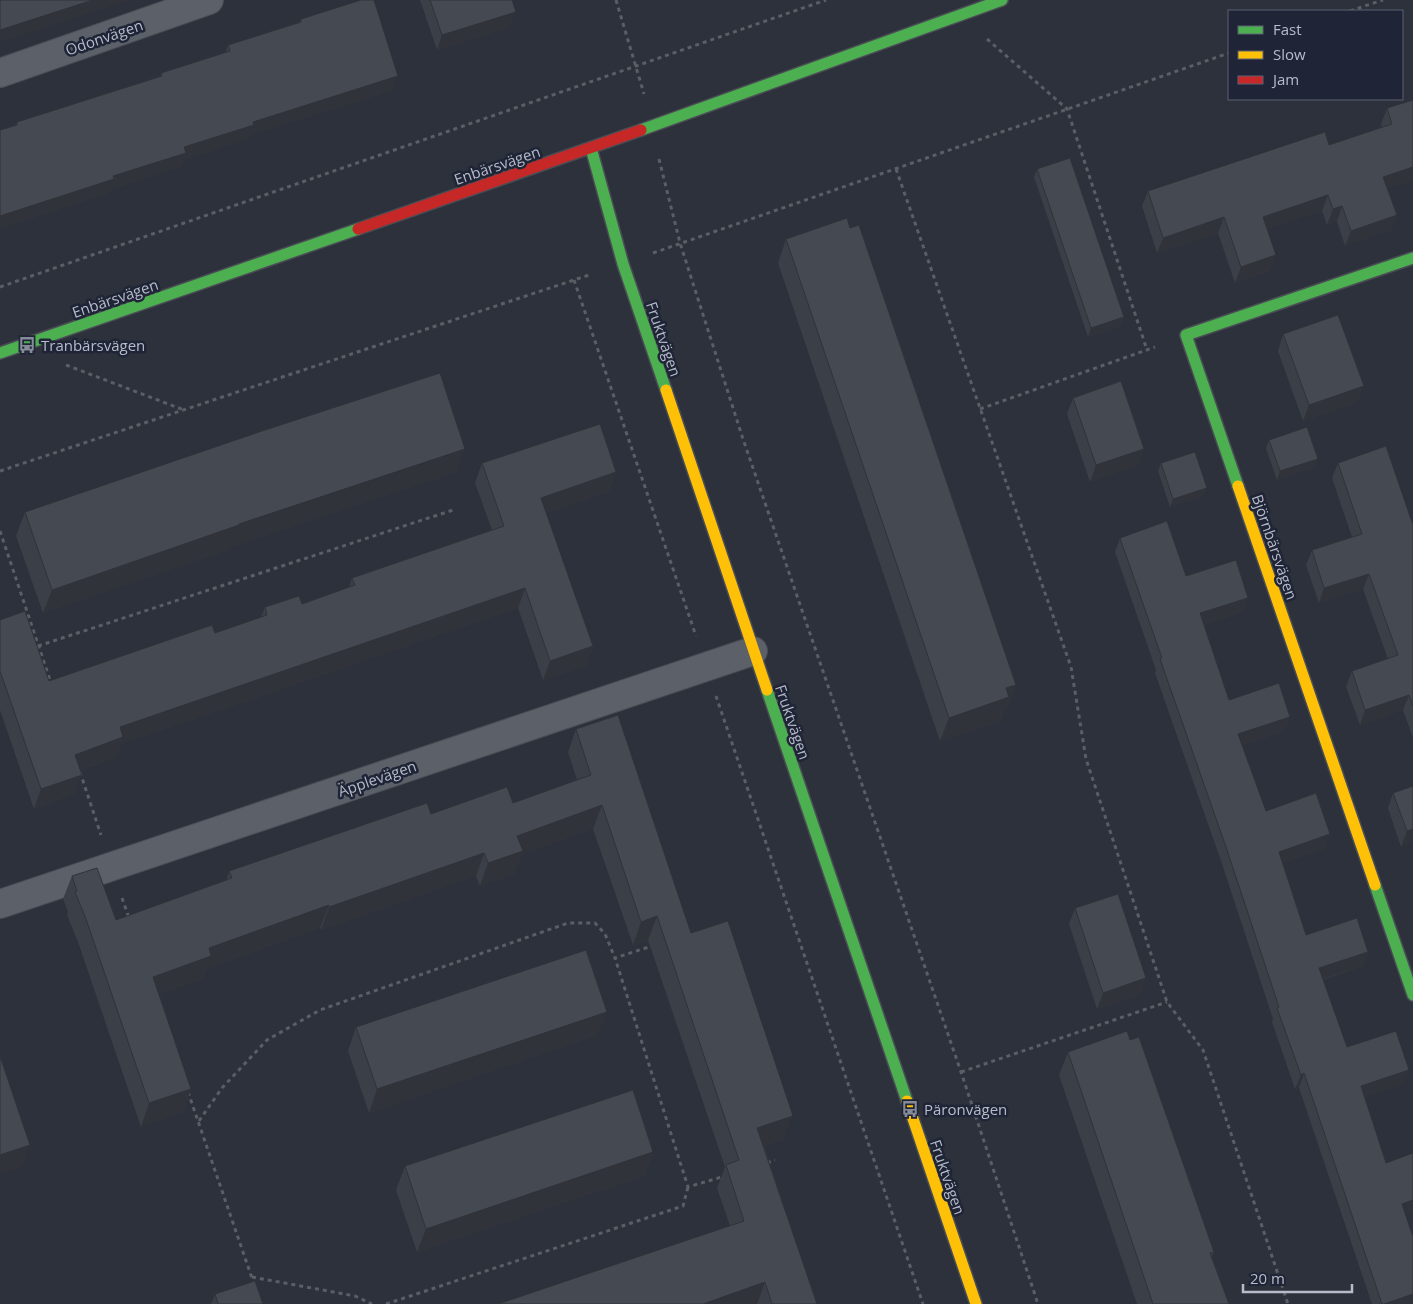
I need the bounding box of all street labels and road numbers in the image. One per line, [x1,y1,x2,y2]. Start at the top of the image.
street label: Odonvägen [63,14,145,60]
street label: Enbärsvägen [451,141,543,189]
street label: Enbärsvägen [69,274,161,322]
street label: Fruktvägen [642,299,686,379]
street label: Björnbärsvägen [1248,492,1302,602]
street label: Fruktvägen [771,682,815,762]
street label: Äpplevägen [335,755,419,801]
street label: Fruktvägen [926,1137,970,1217]

